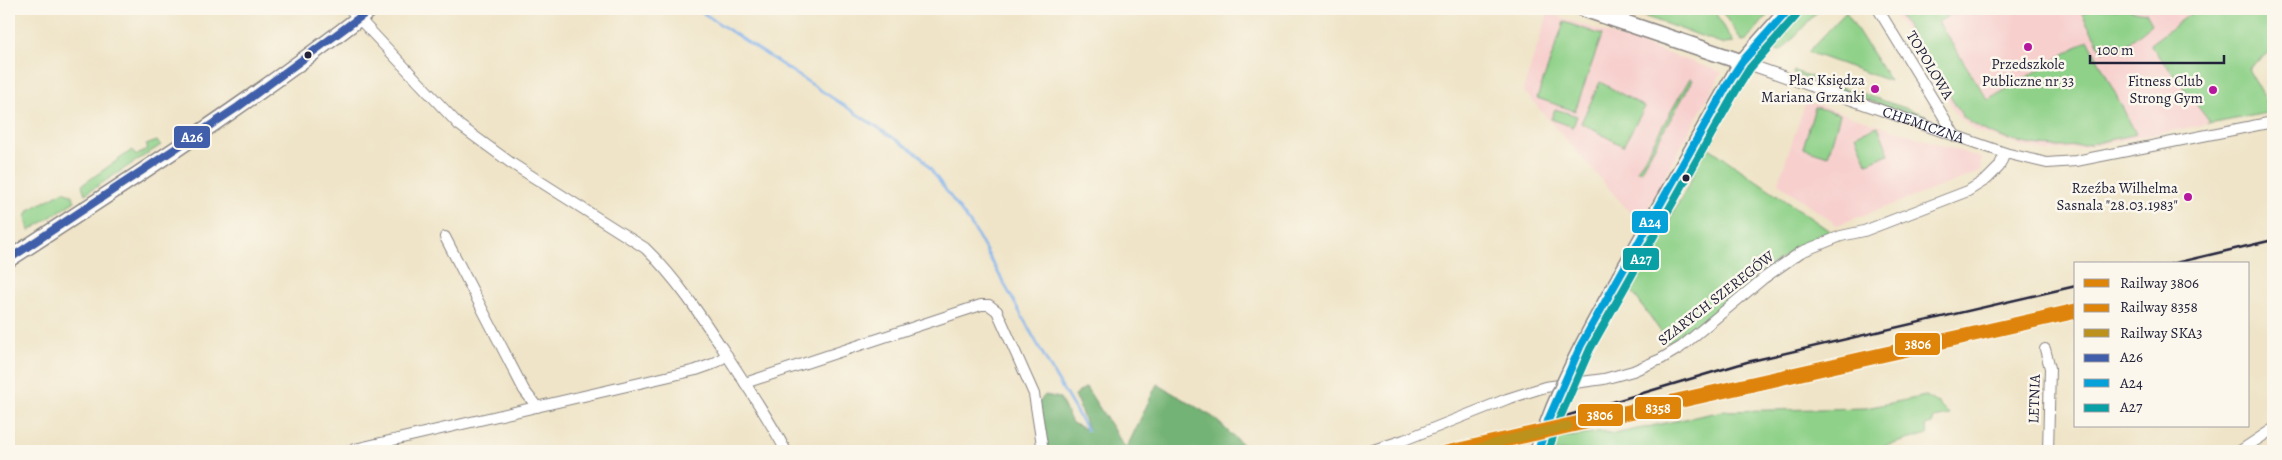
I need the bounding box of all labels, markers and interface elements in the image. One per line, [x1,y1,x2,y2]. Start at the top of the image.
street label: TOPOLOWA [1902,27,1958,103]
scale bar [2090,32,2223,64]
text: 100 m [2097,40,2134,60]
marker: Przedszkole Publiczne nr 33 [2022,41,2034,53]
unlabelled marker [303,50,313,60]
place label: Przedszkole Publiczne nr 33 [1982,54,2074,91]
place label: Plac Księdza Mariana Grzanki [1761,70,1865,107]
place label: Fitness Club Strong Gym [2128,71,2204,108]
marker: Plac Księdza Mariana Grzanki [1869,83,1881,95]
marker: Fitness Club Strong Gym [2207,84,2219,96]
street label: CHEMICZNA [1880,101,1967,148]
line badge: A26 [173,125,211,149]
text: A26 [180,128,203,147]
unlabelled marker [1681,173,1691,183]
place label: Rzeźba Wilhelma Sasnala "28.03.1983" [2057,178,2178,215]
marker: Rzeźba Wilhelma Sasnala "28.03.1983" [2182,191,2194,203]
line badge: A24 [1631,210,1669,234]
text: A24 [1638,213,1661,232]
street label: SZARYCH SZEREGÓW [1654,246,1778,350]
line badge: A27 [1622,247,1660,271]
text: A27 [1629,250,1652,269]
legend [2074,262,2250,428]
text: Railway 3806 [2120,273,2199,293]
text: Railway 8358 [2120,297,2198,317]
text: Railway SKA3 [2120,323,2203,343]
line badge: 3806 [1894,332,1941,356]
text: 3806 [1905,335,1932,354]
text: A26 [2119,347,2143,367]
text: A24 [2119,373,2143,393]
street label: LETNIA [2023,374,2045,424]
line badge: 8358 [1634,396,1682,420]
text: A27 [2119,397,2143,417]
text: 8358 [1645,399,1671,418]
line badge: 3806 [1577,403,1624,427]
text: 3806 [1587,406,1614,425]

